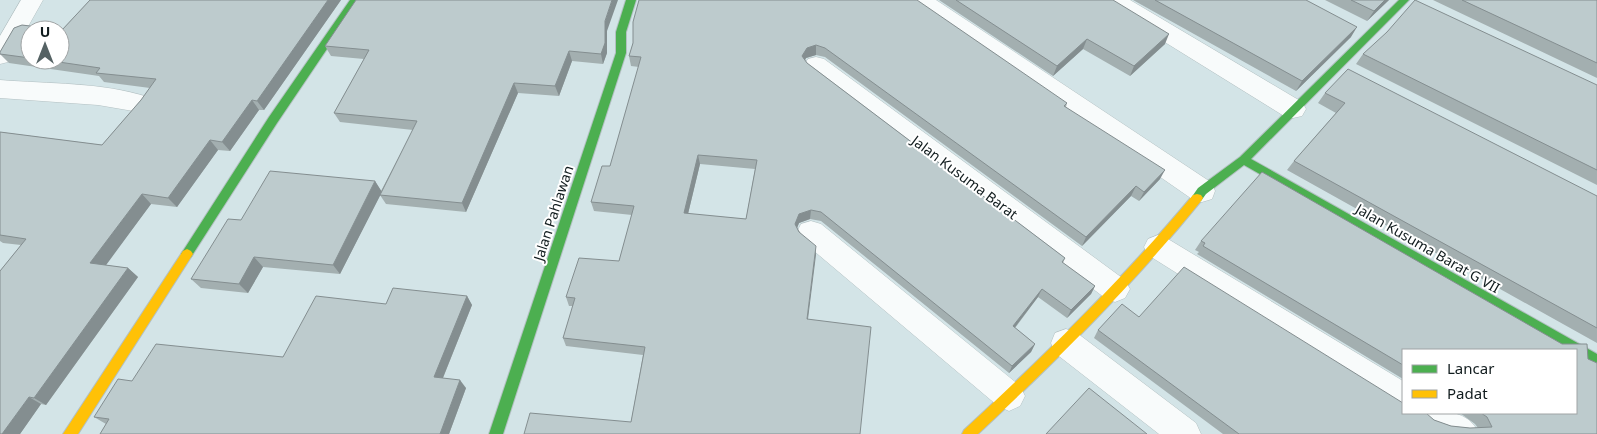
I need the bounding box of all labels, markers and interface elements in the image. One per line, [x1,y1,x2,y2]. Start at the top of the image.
north arrow [20,20,70,70]
text: U [40,22,50,41]
street label: Jalan Kusuma Barat [907,130,1022,223]
street label: Jalan Pahlawan [528,163,577,265]
street label: Jalan Kusuma Barat G VII [1351,198,1504,297]
legend [1402,349,1577,414]
text: Lancar [1447,358,1494,378]
text: Padat [1447,383,1488,403]

